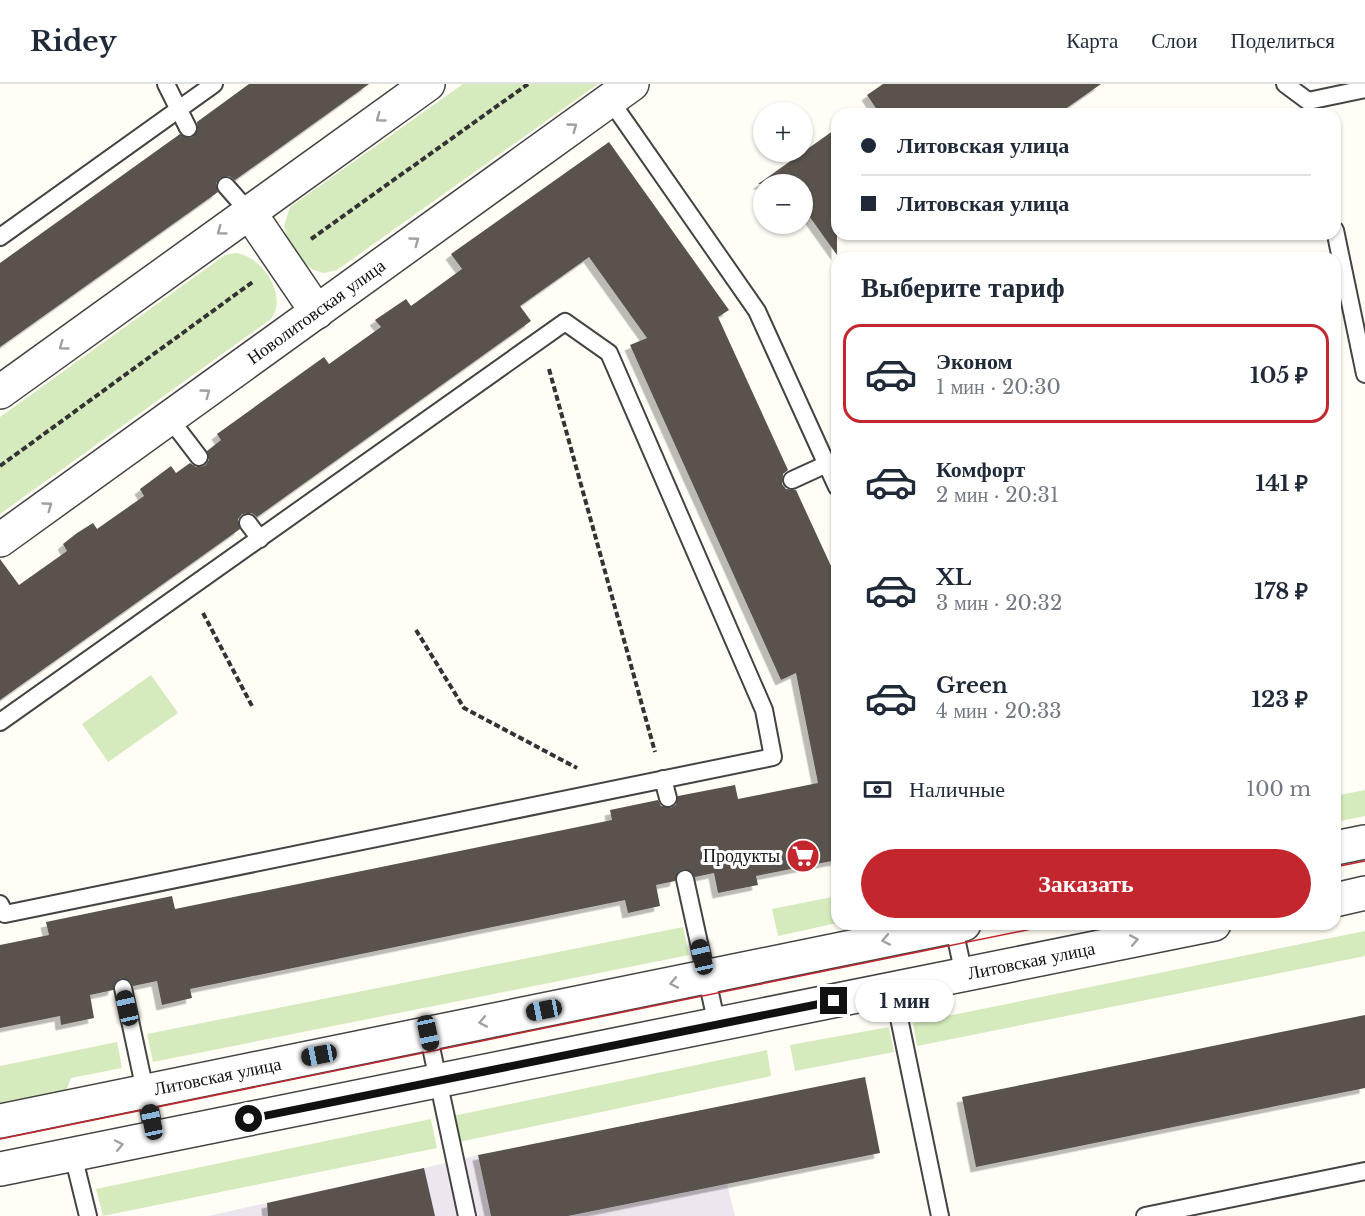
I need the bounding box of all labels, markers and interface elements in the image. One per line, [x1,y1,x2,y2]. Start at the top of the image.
text: Ridey [30,24,116,59]
text: Карта [1066,28,1118,54]
text: Слои [1151,28,1197,54]
text: Поделиться [1230,28,1335,54]
map controls [753,102,813,234]
button: + [753,102,813,162]
one-way arrow [376,111,387,122]
one-way arrow [566,123,577,134]
text: Литовская улица [897,132,1069,159]
button: − [753,174,813,234]
text: Литовская улица [897,190,1069,217]
one-way arrow [217,224,228,235]
one-way arrow [409,237,420,248]
street label: Новолитовская улица [243,255,390,369]
text: Выберите тариф [861,271,1065,304]
one-way arrow [59,339,70,350]
icon: car [864,347,918,401]
text: Эконом [936,348,1013,375]
text: 105 ₽ [1250,362,1308,389]
text: 1 мин · 20:30 [936,375,1061,399]
one-way arrow [200,389,211,400]
icon: car [864,455,918,509]
text: Комфорт [936,456,1025,483]
text: 141 ₽ [1256,470,1308,497]
text: 2 мин · 20:31 [936,483,1059,507]
one-way arrow [41,502,52,513]
icon: car [864,563,918,617]
text: XL [936,564,971,591]
text: 178 ₽ [1254,578,1308,605]
text: 3 мин · 20:32 [936,591,1062,615]
icon: car [864,671,918,725]
text: Green [936,672,1008,699]
text: 123 ₽ [1251,686,1308,713]
text: 4 мин · 20:33 [936,699,1062,723]
icon: cash [861,773,894,806]
text: Наличные [909,776,1005,803]
text: 100 m [1246,777,1311,801]
supermarket icon: Продукты [785,838,821,874]
place label: Продукты [703,845,780,867]
button: Заказать [861,849,1311,918]
one-way arrow [881,933,891,946]
one-way arrow [1128,934,1138,947]
car [689,937,715,977]
street label: Литовская улица [966,937,1097,984]
one-way arrow [670,976,680,989]
callout: 1 мин [855,980,954,1022]
route end [820,987,847,1014]
car [114,988,140,1028]
text: 1 мин [879,989,930,1013]
car [525,998,563,1022]
car [415,1014,441,1052]
one-way arrow [478,1015,488,1028]
car [300,1043,338,1067]
street label: Литовская улица [152,1053,283,1100]
car [139,1103,165,1141]
route start [235,1105,262,1132]
one-way arrow [114,1139,124,1152]

